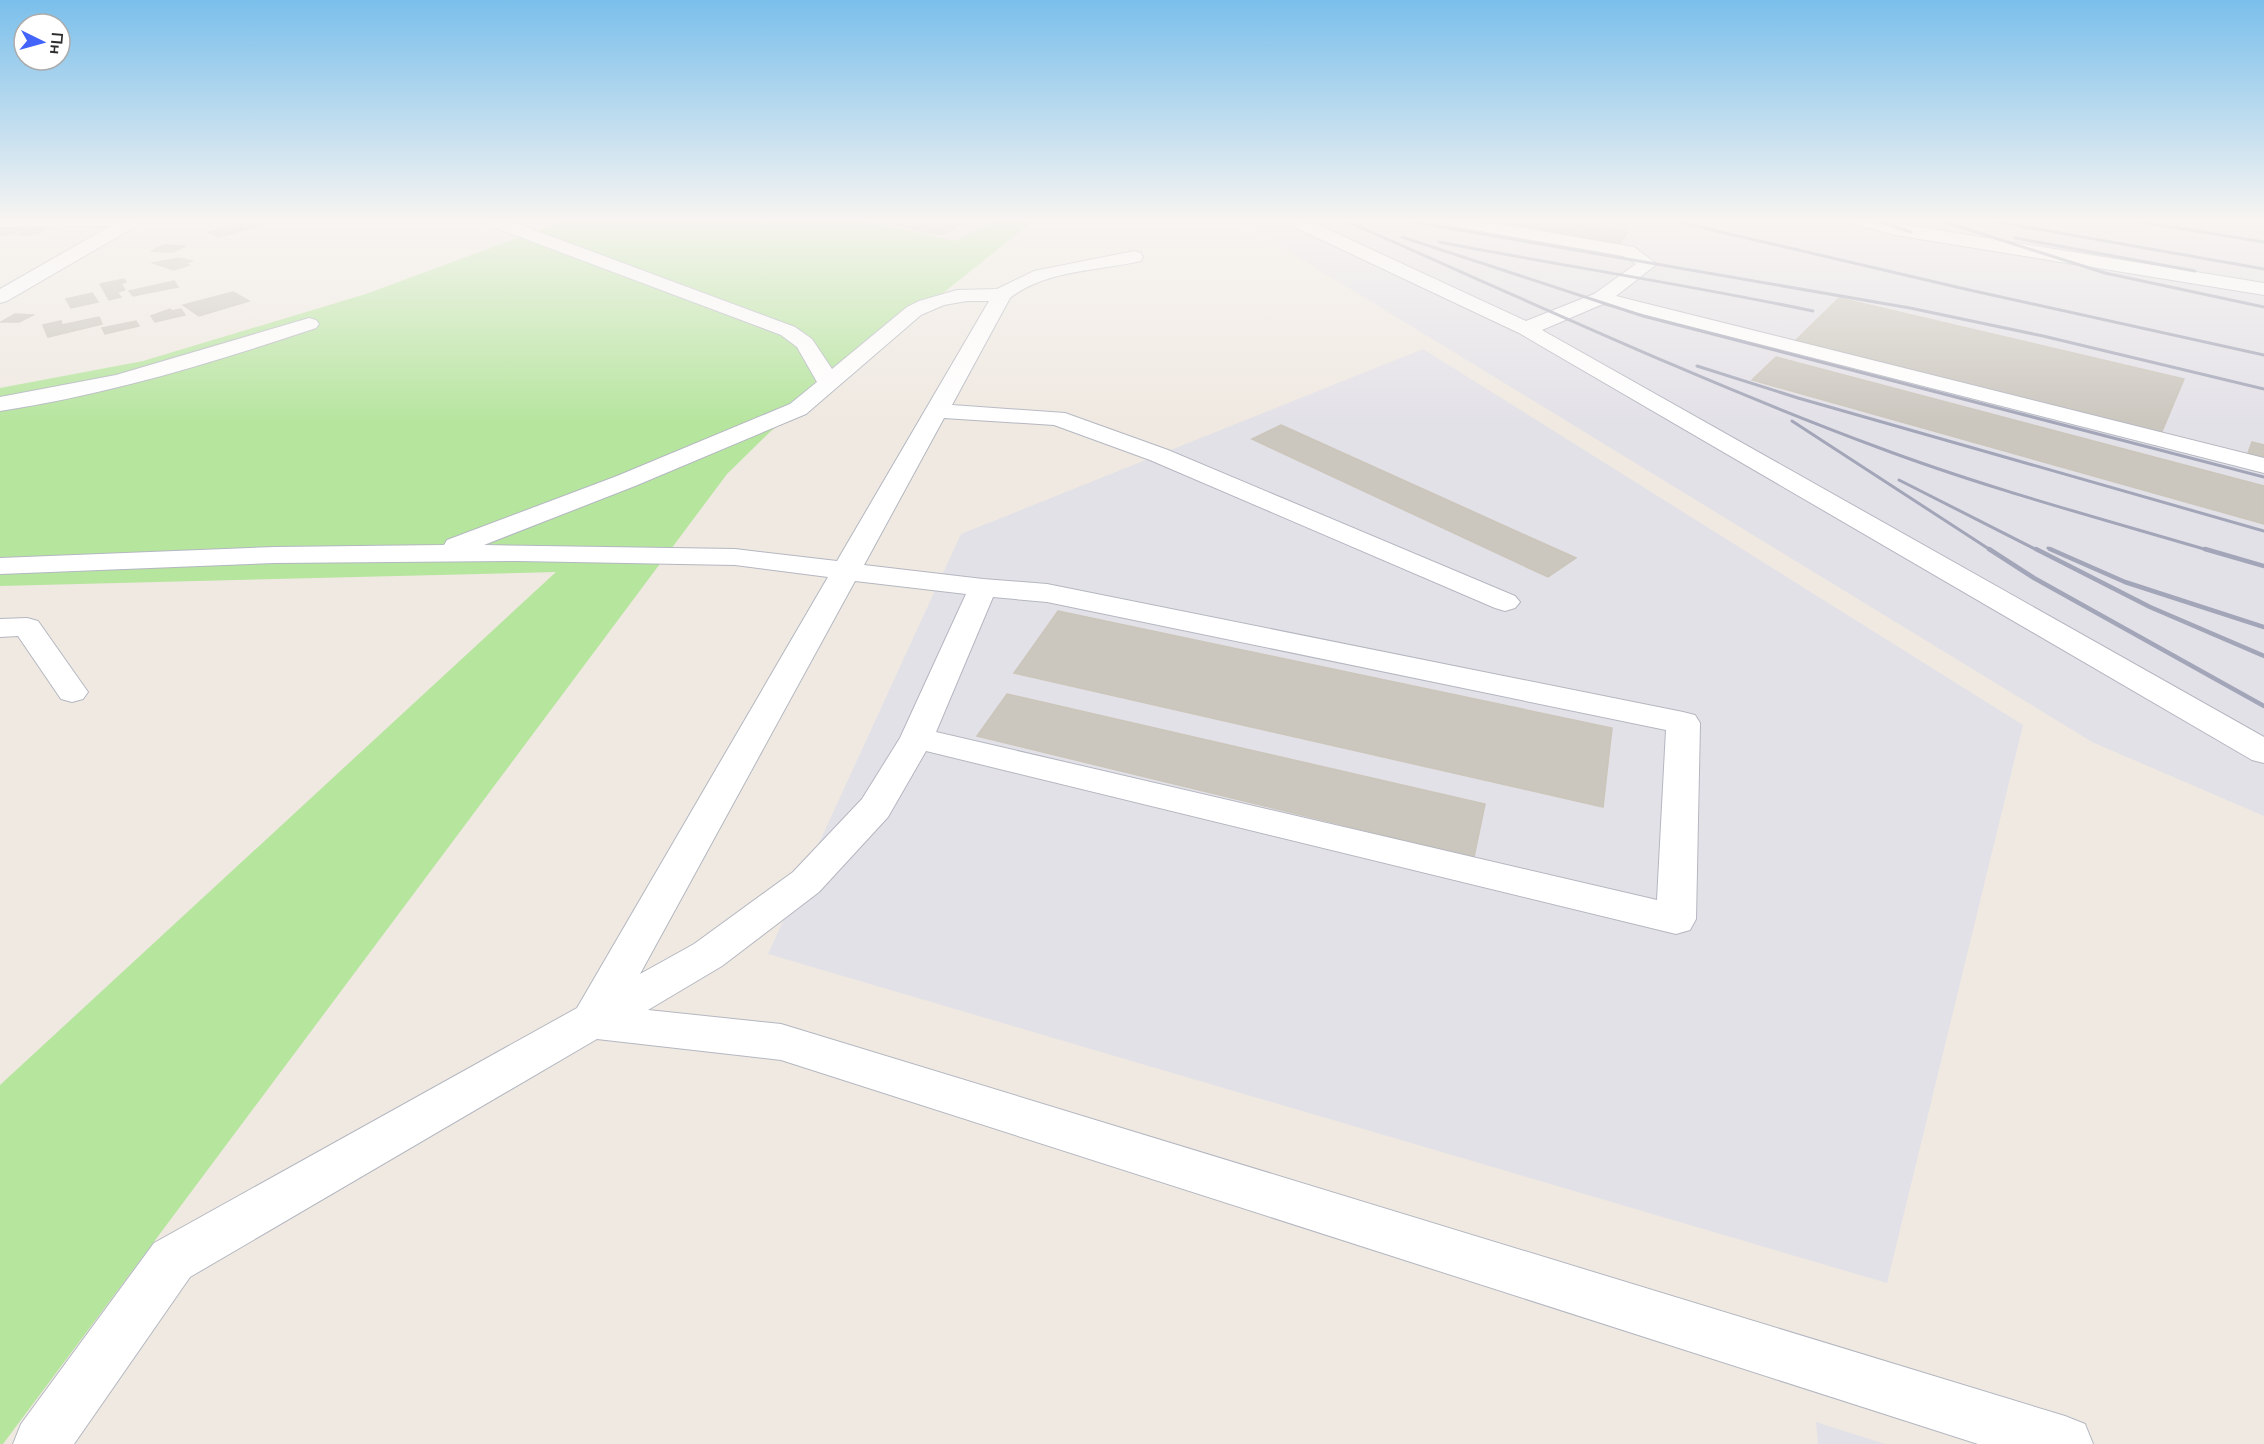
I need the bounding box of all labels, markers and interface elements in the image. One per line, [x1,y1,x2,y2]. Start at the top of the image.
north arrow [12,12,72,72]
text: Пн [46,31,68,55]

